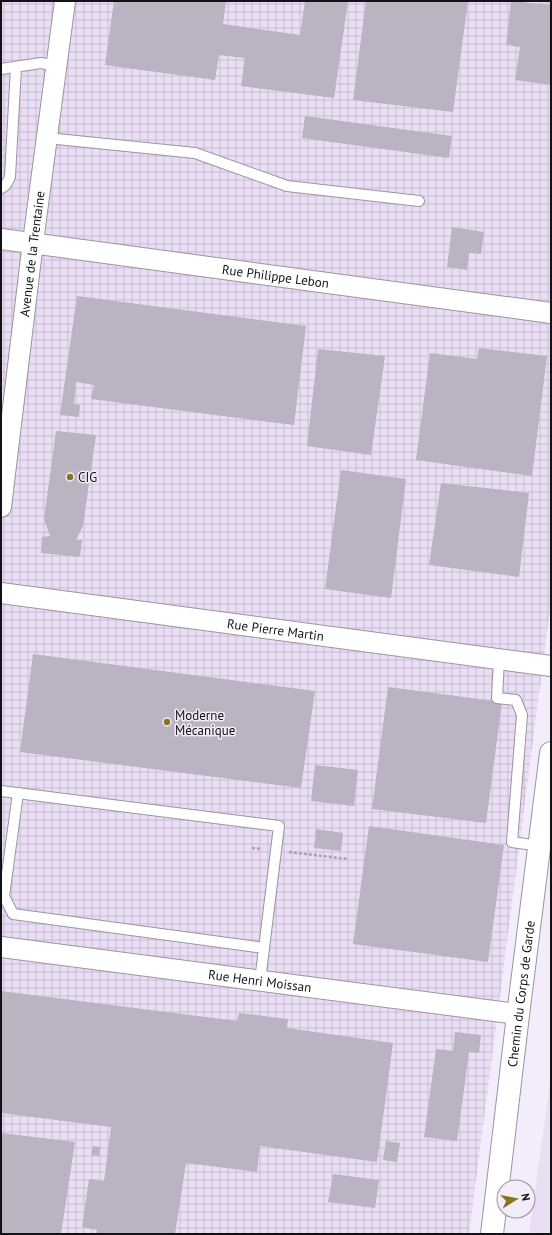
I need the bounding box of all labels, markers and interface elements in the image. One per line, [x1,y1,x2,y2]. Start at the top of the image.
street label: Avenue de la Trentaine [16,190,48,318]
street label: Rue Philippe Lebon [221,260,330,292]
place label: CIG [78,469,97,486]
marker: CIG [65,472,75,482]
street label: Rue Pierre Martin [226,615,325,644]
place label: Moderne Mécanique [175,707,235,739]
marker: Moderne Mécanique [162,717,172,727]
street label: Chemin du Corps de Garde [503,920,538,1068]
street label: Rue Henri Moissan [207,965,312,996]
north arrow [496,1179,536,1219]
text: N [518,1192,533,1202]

